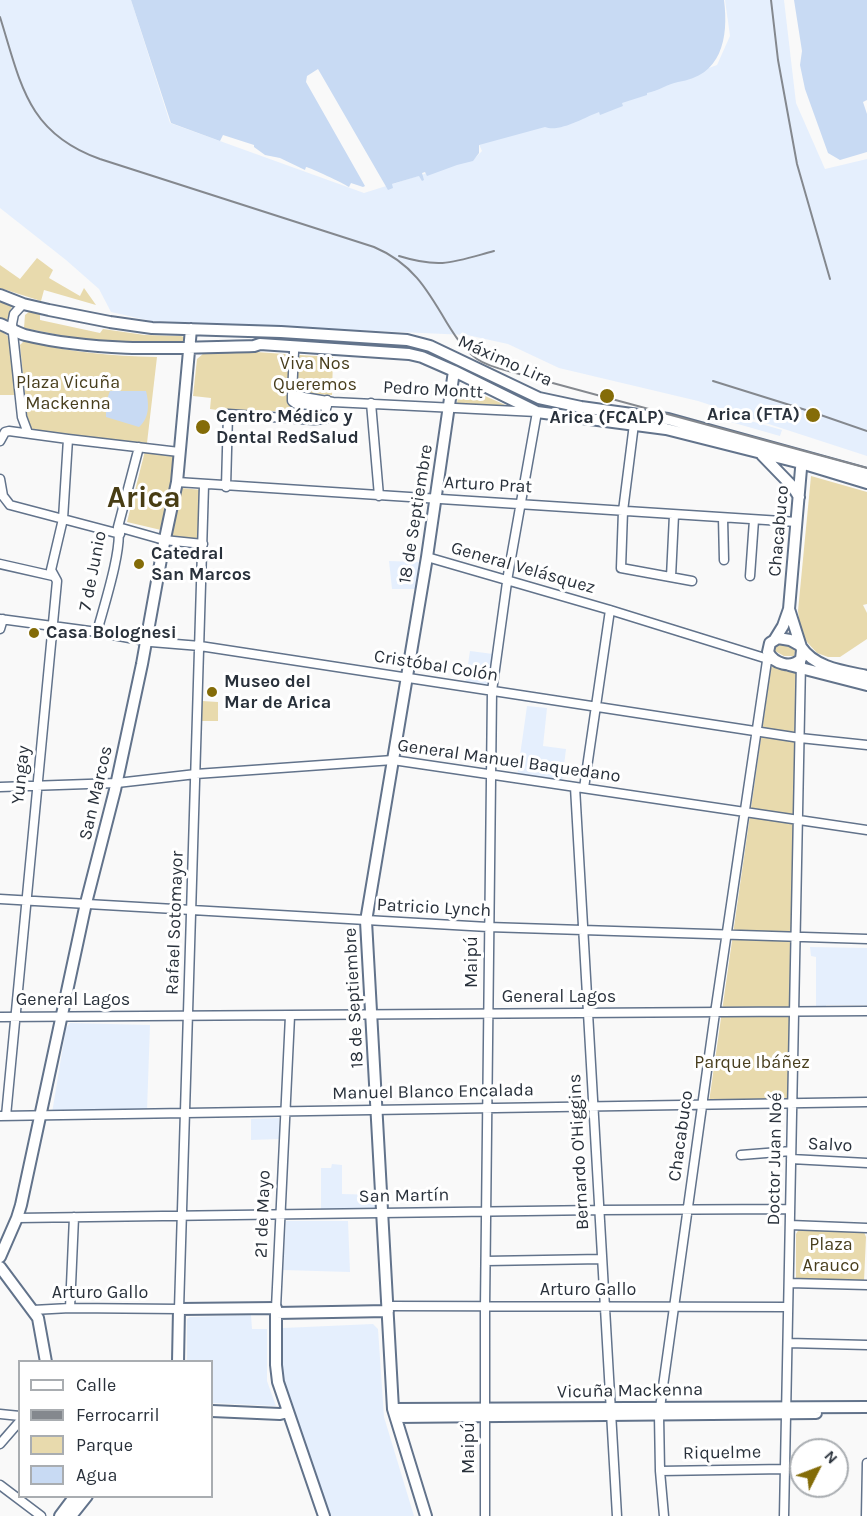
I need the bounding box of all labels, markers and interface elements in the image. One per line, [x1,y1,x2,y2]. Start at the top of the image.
street label: Máximo Lira [455,331,555,391]
park label: Viva Nos Queremos [273,353,357,395]
park label: Plaza Vicuña Mackenna [16,372,120,415]
street label: Pedro Montt [383,377,483,403]
marker: Arica (FCALP) [598,387,616,405]
place label: Arica (FTA) [707,404,800,426]
place label: Centro Médico y Dental RedSalud [216,406,359,448]
marker: Arica (FTA) [804,406,822,424]
place label: Arica (FCALP) [549,407,665,429]
marker: Centro Médico y Dental RedSalud [194,418,212,436]
street label: 18 de Septiembre [394,443,438,585]
street label: Arturo Prat [443,472,533,498]
district label: Arica [107,480,181,516]
street label: Chacabuco [764,484,794,578]
street label: 7 de Junio [75,529,111,613]
street label: General Velásquez [448,537,598,599]
place label: Catedral San Marcos [151,543,251,586]
marker: Catedral San Marcos [132,557,146,571]
place label: Casa Bolognesi [46,622,177,644]
marker: Casa Bolognesi [27,626,41,640]
street label: Cristóbal Colón [372,646,500,686]
place label: Museo del Mar de Arica [224,671,331,714]
marker: Museo del Mar de Arica [205,685,219,699]
street label: General Manuel Baquedano [396,735,622,787]
street label: San Marcos [75,744,117,842]
street label: Yungay [7,745,35,805]
street label: Rafael Sotomayor [162,850,188,996]
street label: Patricio Lynch [376,894,492,922]
street label: 18 de Septiembre [340,927,368,1069]
street label: Maipú [461,936,483,988]
street label: General Lagos [502,986,616,1008]
street label: General Lagos [16,989,130,1011]
park label: Parque Ibáñez [694,1052,810,1074]
street label: Bernardo O'Higgins [564,1073,594,1231]
street label: Manuel Blanco Encalada [332,1079,534,1105]
street label: Chacabuco [664,1089,698,1183]
street label: Doctor Juan Noé [763,1092,787,1226]
street label: Salvo [807,1133,853,1157]
street label: 21 de Mayo [251,1170,275,1258]
street label: San Martín [359,1184,449,1208]
park label: Plaza Arauco [803,1234,859,1276]
street label: Arturo Gallo [540,1279,636,1301]
street label: Arturo Gallo [52,1282,148,1304]
legend [18,1360,213,1498]
text: Calle [76,1374,116,1396]
street label: Vicuña Mackenna [557,1379,703,1403]
text: Ferrocarril [76,1404,160,1426]
street label: Maipú [458,1422,480,1474]
text: Parque [76,1434,133,1456]
north arrow [789,1438,849,1498]
street label: Riquelme [683,1442,761,1464]
text: N [820,1446,842,1468]
text: Agua [76,1464,117,1486]

